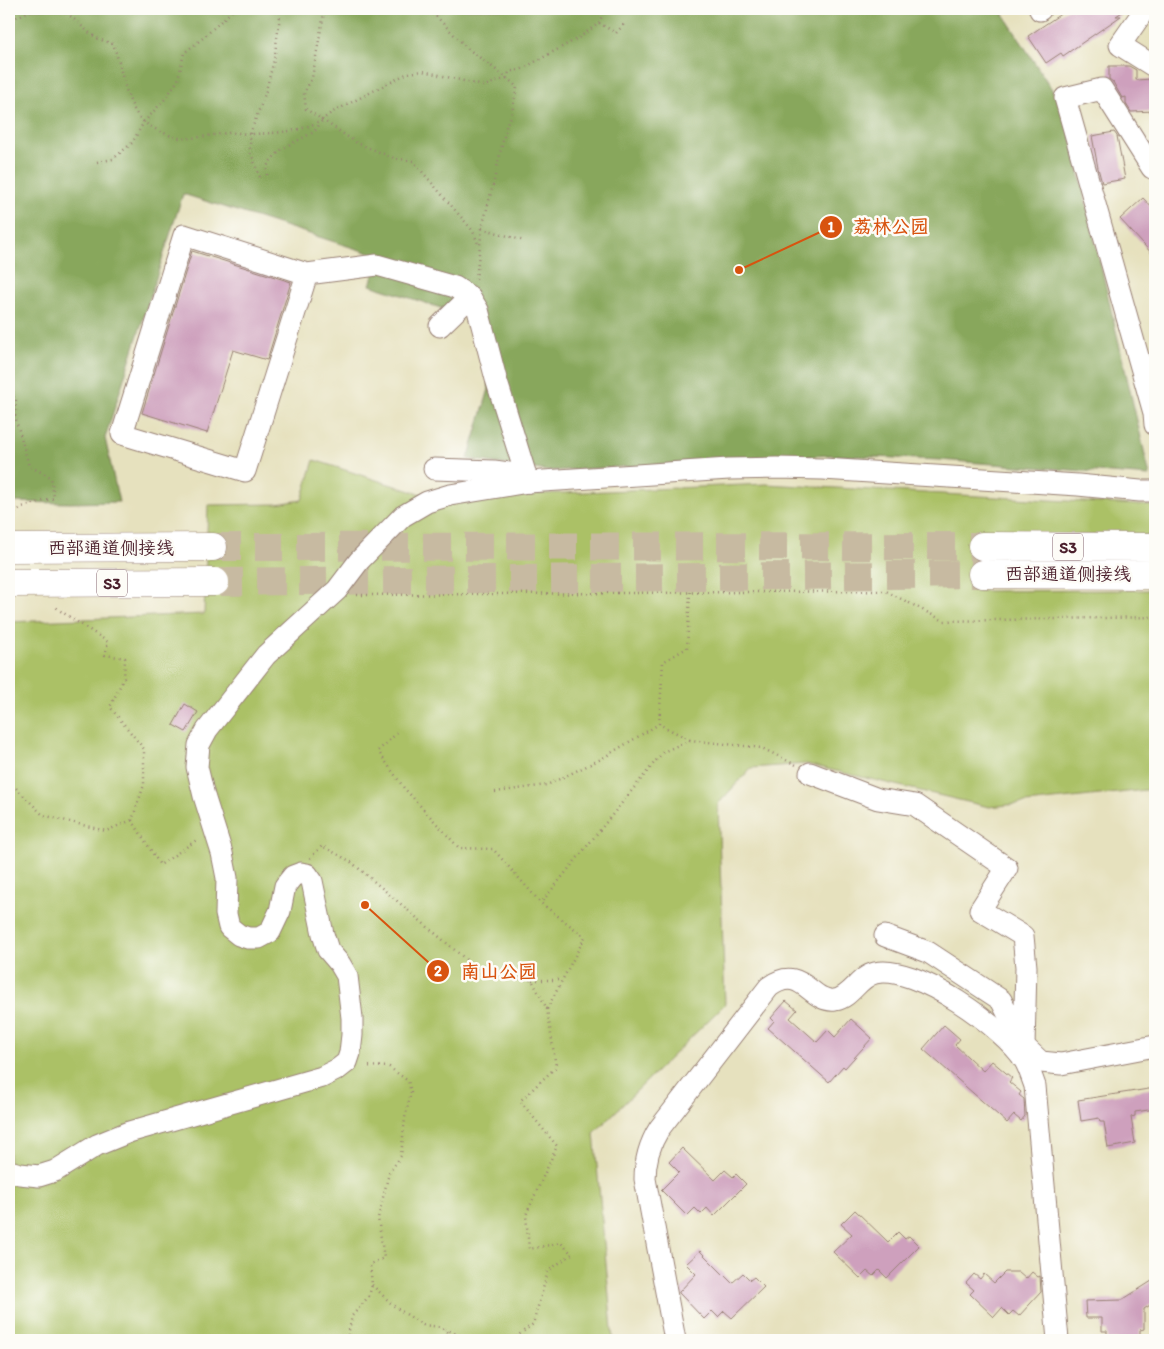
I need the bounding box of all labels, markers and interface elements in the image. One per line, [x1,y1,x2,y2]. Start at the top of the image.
callout: 荔林公园 [818,210,939,244]
text: 荔林公园 [853,215,929,238]
text: 1 [828,218,835,236]
road number: S3 [1053,534,1083,560]
street label: 西部通道侧接线 [48,537,174,559]
street label: 西部通道侧接线 [1005,563,1131,585]
road number: S3 [97,570,127,596]
callout: 南山公园 [426,954,547,988]
text: 南山公园 [461,960,537,983]
text: 2 [434,962,442,980]

